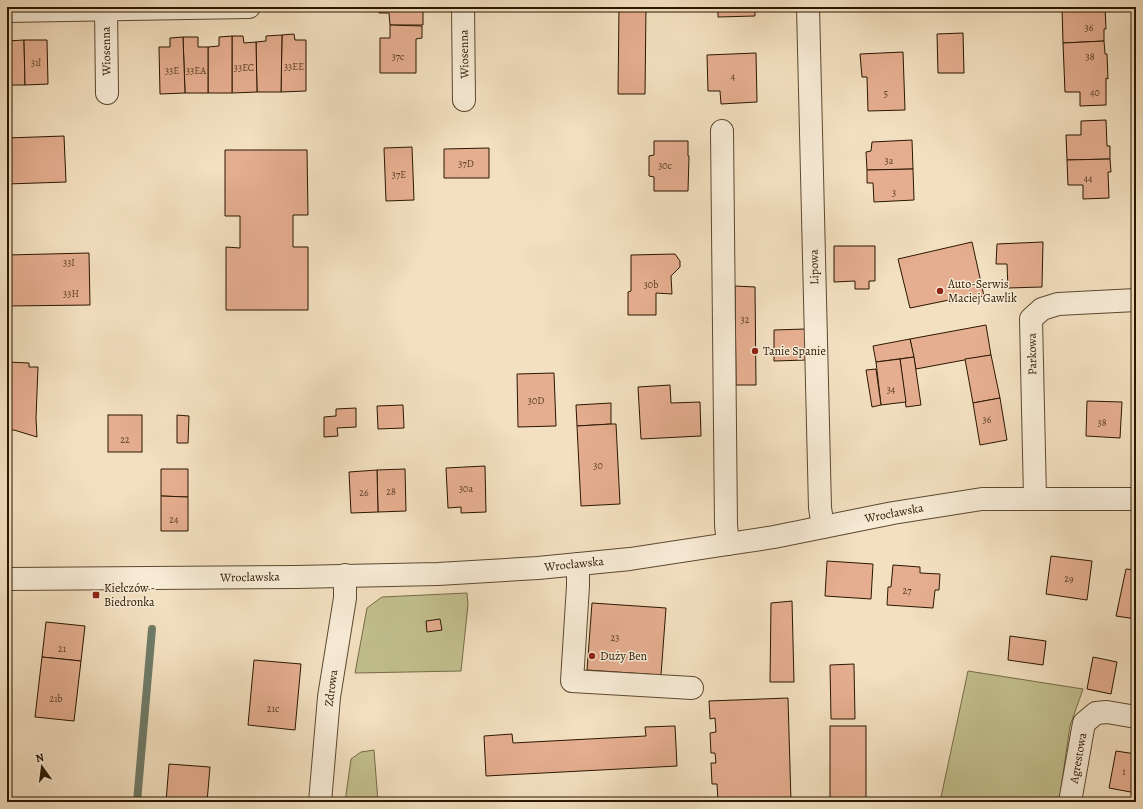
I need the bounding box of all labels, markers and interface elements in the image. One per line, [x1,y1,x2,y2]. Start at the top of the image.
house number: 36 [1085,21,1094,34]
street label: Wiosenna [98,26,114,77]
street label: Wiosenna [456,29,472,80]
house number: 37c [392,50,404,63]
house number: 38 [1085,50,1095,63]
house number: 31l [31,56,42,69]
house number: 33EE [284,60,304,73]
house number: 33EC [234,61,254,74]
house number: 33E [165,64,179,77]
house number: 33EA [186,64,206,77]
house number: 4 [731,70,736,83]
house number: 40 [1090,86,1100,99]
house number: 5 [884,87,888,100]
house number: 3a [885,154,894,167]
house number: 37D [458,157,474,170]
house number: 30c [658,159,672,172]
house number: 37E [392,168,406,181]
house number: 44 [1083,172,1093,185]
house number: 3 [892,186,896,199]
street label: Lipowa [806,249,822,285]
house number: 33I [63,256,75,269]
place label: Auto-Serwis Maciej Gawlik [947,276,1017,306]
house number: 30b [644,278,658,291]
marker: Auto-Serwis Maciej Gawlik [935,286,945,296]
house number: 33H [63,287,79,300]
house number: 32 [741,313,750,326]
street label: Parkowa [1024,332,1040,375]
place label: Tanie Spanie [763,343,826,359]
marker: Tanie Spanie [750,346,760,356]
house number: 34 [887,383,896,396]
house number: 30D [528,394,544,407]
house number: 36 [983,413,992,426]
house number: 38 [1097,416,1107,429]
house number: 22 [120,433,130,446]
house number: 30 [593,459,603,472]
house number: 30a [459,482,473,495]
house number: 28 [386,485,396,498]
house number: 26 [359,486,369,499]
street label: Wrocławska [862,499,925,527]
house number: 24 [169,513,179,526]
street label: Wrocławska [543,553,605,575]
street label: Wrocławska [219,568,280,586]
house number: 29 [1064,572,1074,585]
place label: Kiełczów - Biedronka [104,580,155,610]
house number: 27 [903,584,912,597]
marker: Kiełczów - Biedronka [91,590,101,600]
house number: 23 [611,631,619,644]
house number: 21 [58,642,67,655]
place label: Duży Ben [600,648,648,664]
marker: Duży Ben [587,651,597,661]
street label: Zdrowa [320,668,342,708]
house number: 21b [49,692,63,705]
house number: 21c [267,702,279,715]
street label: Agrestowa [1065,731,1090,786]
north arrow [22,747,62,787]
text: N [34,750,45,766]
house number: 1 [1122,765,1126,778]

